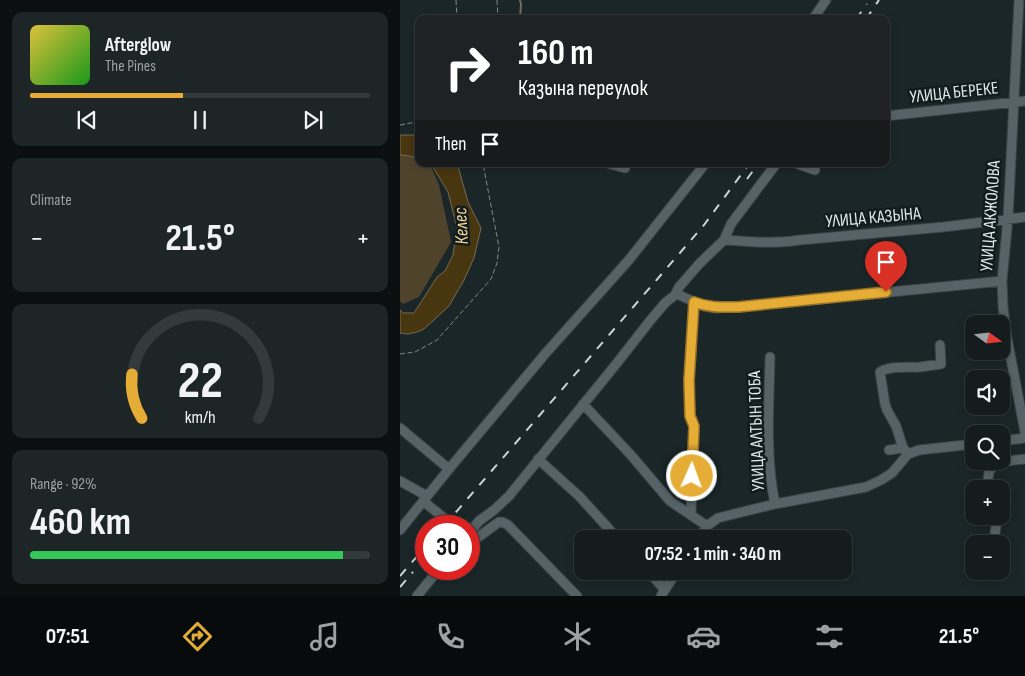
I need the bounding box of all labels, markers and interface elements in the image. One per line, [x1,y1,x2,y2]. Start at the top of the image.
text: 160 m [518,32,594,75]
text: Afterglow [105,34,171,57]
icon: right [435,35,500,100]
text: The Pines [105,57,156,76]
text: Казына переулок [518,75,648,102]
street label: УЛИЦА БЕРЕКЕ [909,77,1000,108]
icon: previous [73,106,101,134]
icon: pause [186,106,214,134]
icon: next [299,106,327,134]
icon: arrive [476,130,504,158]
text: Then [435,133,466,156]
street label: УЛИЦА АКЖОЛОВА [976,159,1005,272]
text: Climate [30,191,72,210]
street label: УЛИЦА КАЗЫНА [825,203,922,232]
water label: Келес [449,206,474,245]
text: 21.5° [165,216,235,261]
text: − [30,222,44,255]
text: + [356,222,370,255]
pin [865,241,907,292]
icon: arrive [872,248,900,276]
north arrow [965,315,1010,360]
map controls [965,315,1010,580]
text: 22 [177,350,223,413]
street label: УЛИЦА АЛТЫН ТОБА [744,370,769,492]
button: sound [965,370,1010,415]
text: km/h [185,407,215,428]
button: search [965,425,1010,470]
position arrow [665,449,717,501]
text: Range · 92% [30,475,97,494]
button: + [965,480,1010,525]
text: 460 km [30,500,131,545]
speed limit sign: 30 [415,515,480,580]
button: − [965,535,1010,580]
text: 07:52 · 1 min · 340 m [645,543,781,566]
icon: directions [180,619,215,654]
icon: music [307,619,342,654]
icon: phone [433,619,468,654]
icon: climate [560,619,595,654]
icon: car [686,619,721,654]
icon: filters [812,619,847,654]
text: 07:51 [46,623,89,650]
text: 21.5° [939,623,979,650]

